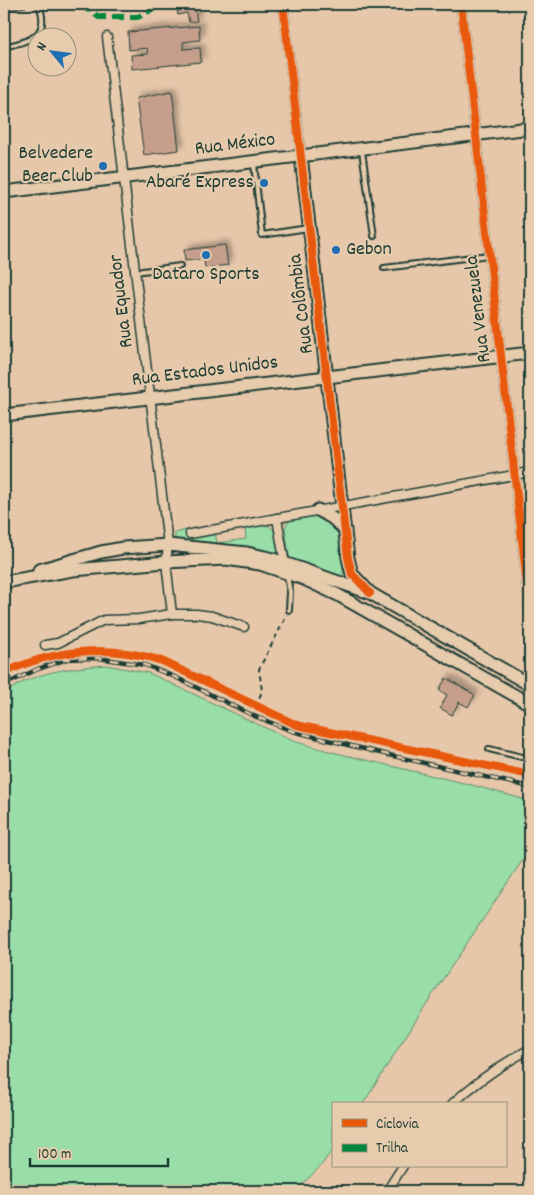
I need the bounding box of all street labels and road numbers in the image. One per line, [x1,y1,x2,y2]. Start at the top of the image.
street label: Rua México [193,126,277,164]
street label: Rua Equador [102,252,142,349]
street label: Rua Colômbia [282,252,322,355]
street label: Rua Venezuela [458,253,499,364]
street label: Rua Estados Unidos [130,349,280,395]

